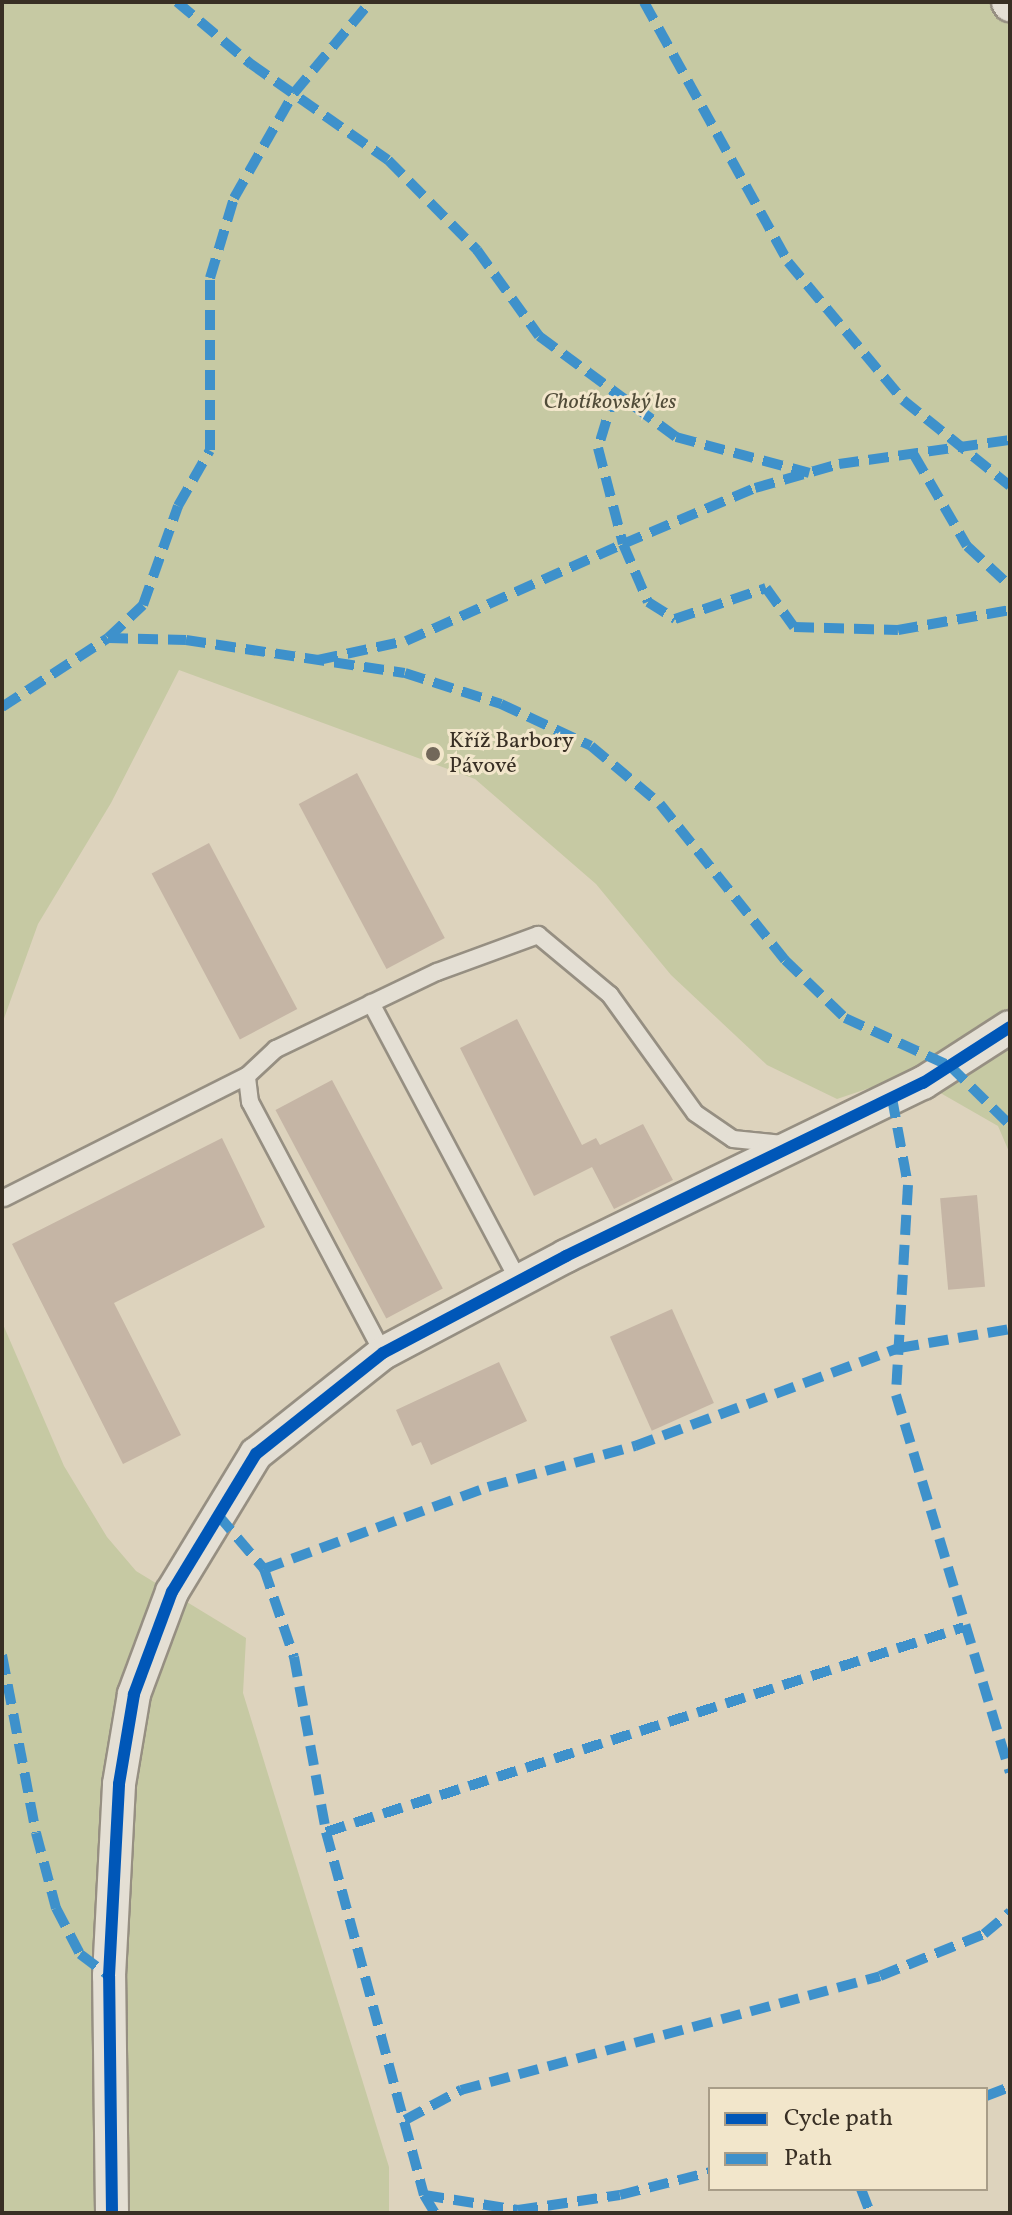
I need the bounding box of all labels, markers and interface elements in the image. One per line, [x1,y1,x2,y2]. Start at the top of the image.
park label: Chotíkovský les [544,390,676,416]
place label: Kříž Barbory Pávové [449,728,574,780]
marker: Kříž Barbory Pávové [424,745,442,763]
legend [708,2087,988,2191]
text: Cycle path [784,2102,893,2136]
text: Path [784,2142,832,2176]

